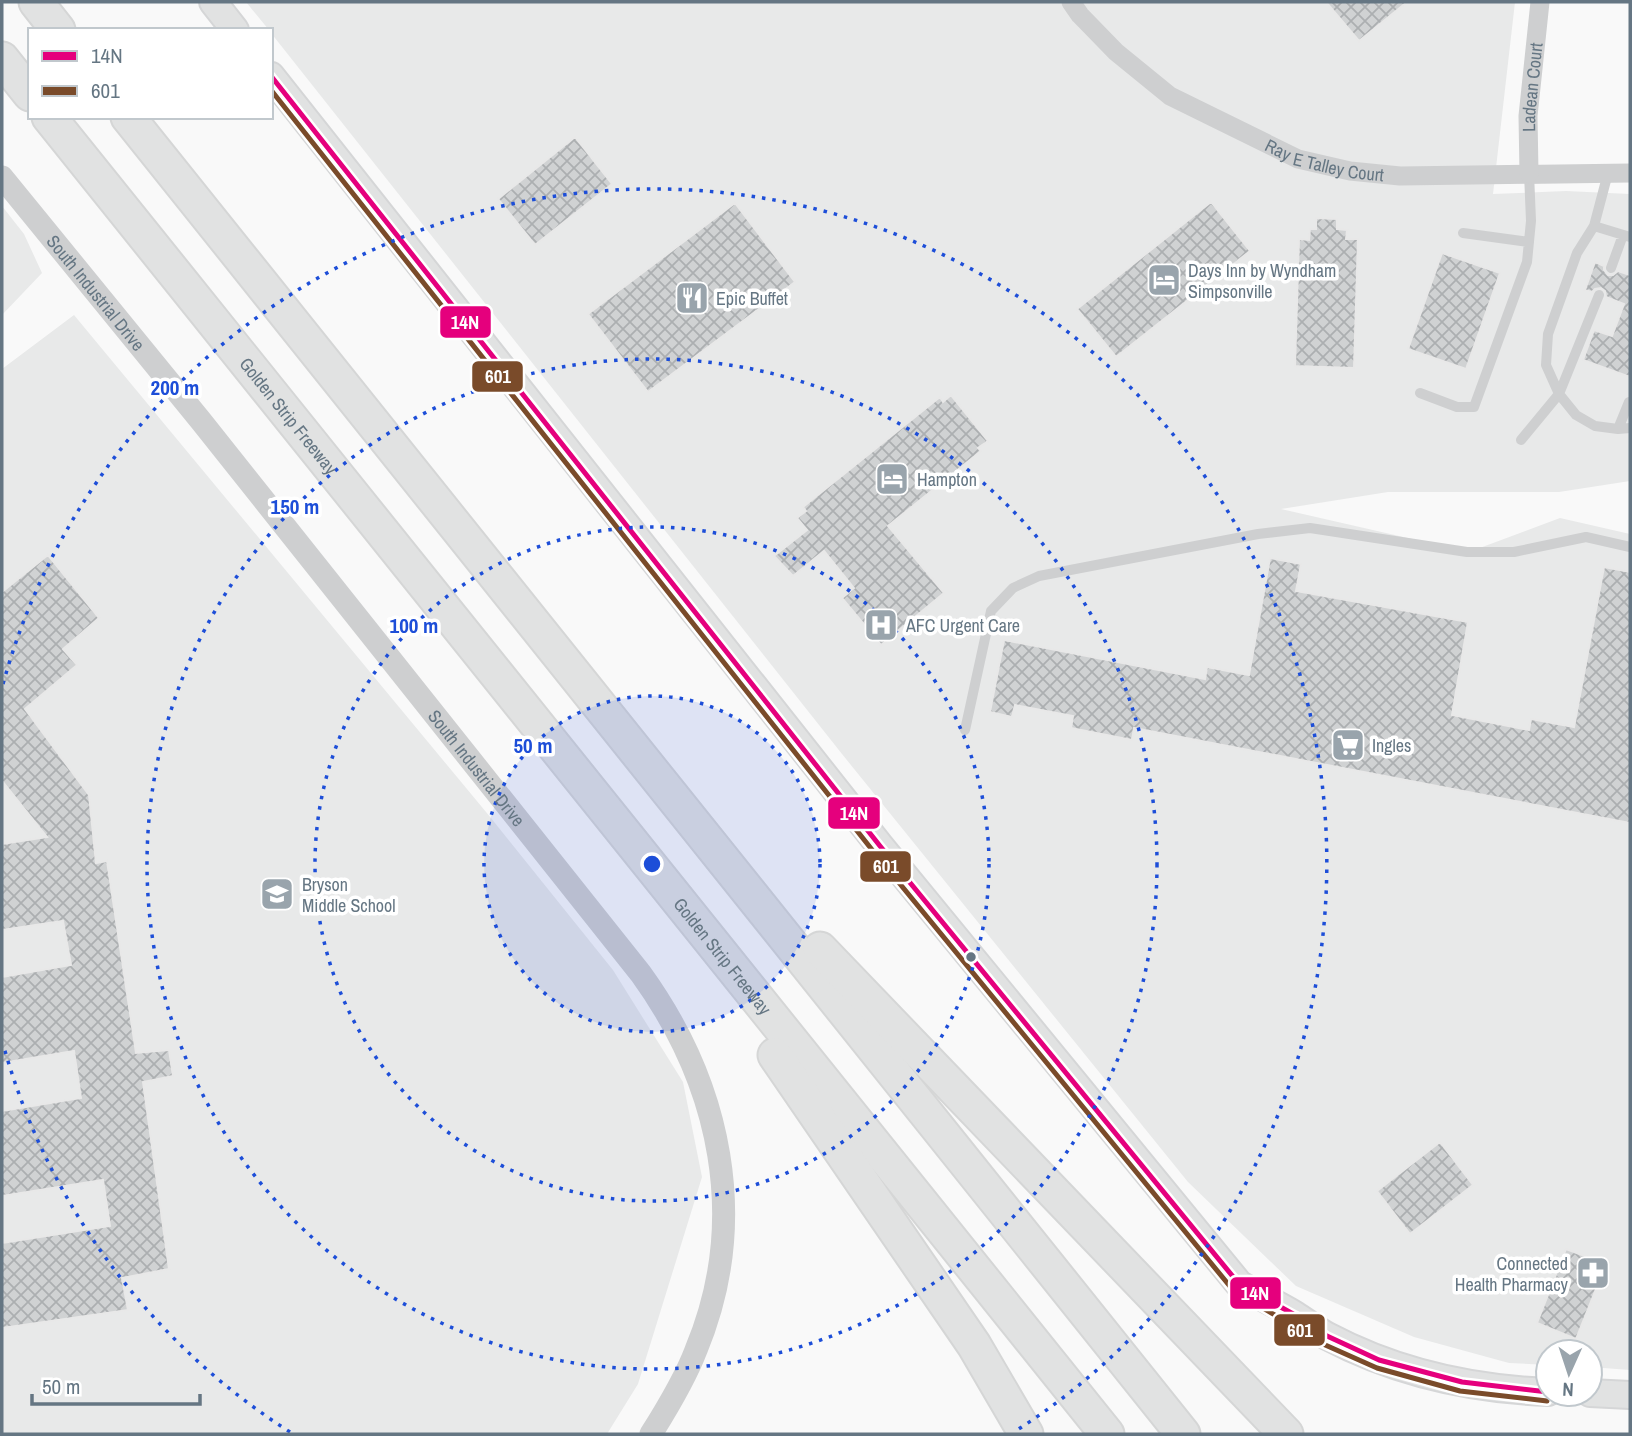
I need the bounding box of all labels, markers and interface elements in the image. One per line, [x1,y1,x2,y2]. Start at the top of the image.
legend [28,28,273,119]
text: 14N [91,41,123,70]
street label: Ladean Court [1515,41,1548,132]
text: 601 [91,76,120,105]
street label: Ray E Talley Court [1261,132,1385,187]
street label: South Industrial Drive [41,229,151,356]
place label: Days Inn by Wyndham Simpsonville [1188,258,1336,304]
hotel icon: Days Inn by Wyndham Simpsonville [1145,261,1183,299]
restaurant icon: Epic Buffet [673,279,711,317]
place label: Epic Buffet [716,286,788,311]
line badge: 14N [439,305,492,339]
text: 14N [451,309,479,335]
street label: Golden Strip Freeway [234,352,344,480]
line badge: 601 [471,360,524,393]
text: 601 [485,363,511,389]
text: 200 m [151,373,199,402]
hotel icon: Hampton [873,460,911,498]
place label: Hampton [917,467,977,492]
text: 150 m [271,492,319,521]
hospital icon: AFC Urgent Care [862,606,900,644]
text: 100 m [390,611,438,640]
place label: AFC Urgent Care [905,613,1020,638]
street label: South Industrial Drive [423,704,531,831]
supermarket icon: Ingles [1329,726,1367,764]
text: 50 m [513,731,553,760]
place label: Ingles [1372,733,1411,758]
line badge: 14N [827,796,881,830]
text: 14N [840,800,868,826]
line badge: 601 [859,850,912,883]
centre of rings [640,852,664,876]
text: 601 [873,853,899,879]
place label: Bryson Middle School [302,872,396,918]
school or university icon: Bryson Middle School [258,875,296,913]
street label: Golden Strip Freeway [668,892,778,1020]
unlabelled marker [964,950,978,964]
place label: Connected Health Pharmacy [1455,1251,1569,1297]
pharmacy icon: Connected Health Pharmacy [1574,1254,1612,1292]
line badge: 14N [1229,1276,1282,1310]
text: 14N [1241,1280,1269,1306]
line badge: 601 [1273,1313,1326,1347]
text: 601 [1287,1317,1313,1343]
north arrow [1534,1338,1604,1408]
scale bar [32,1362,200,1406]
text: 50 m [42,1372,80,1401]
text: N [1562,1377,1574,1403]

